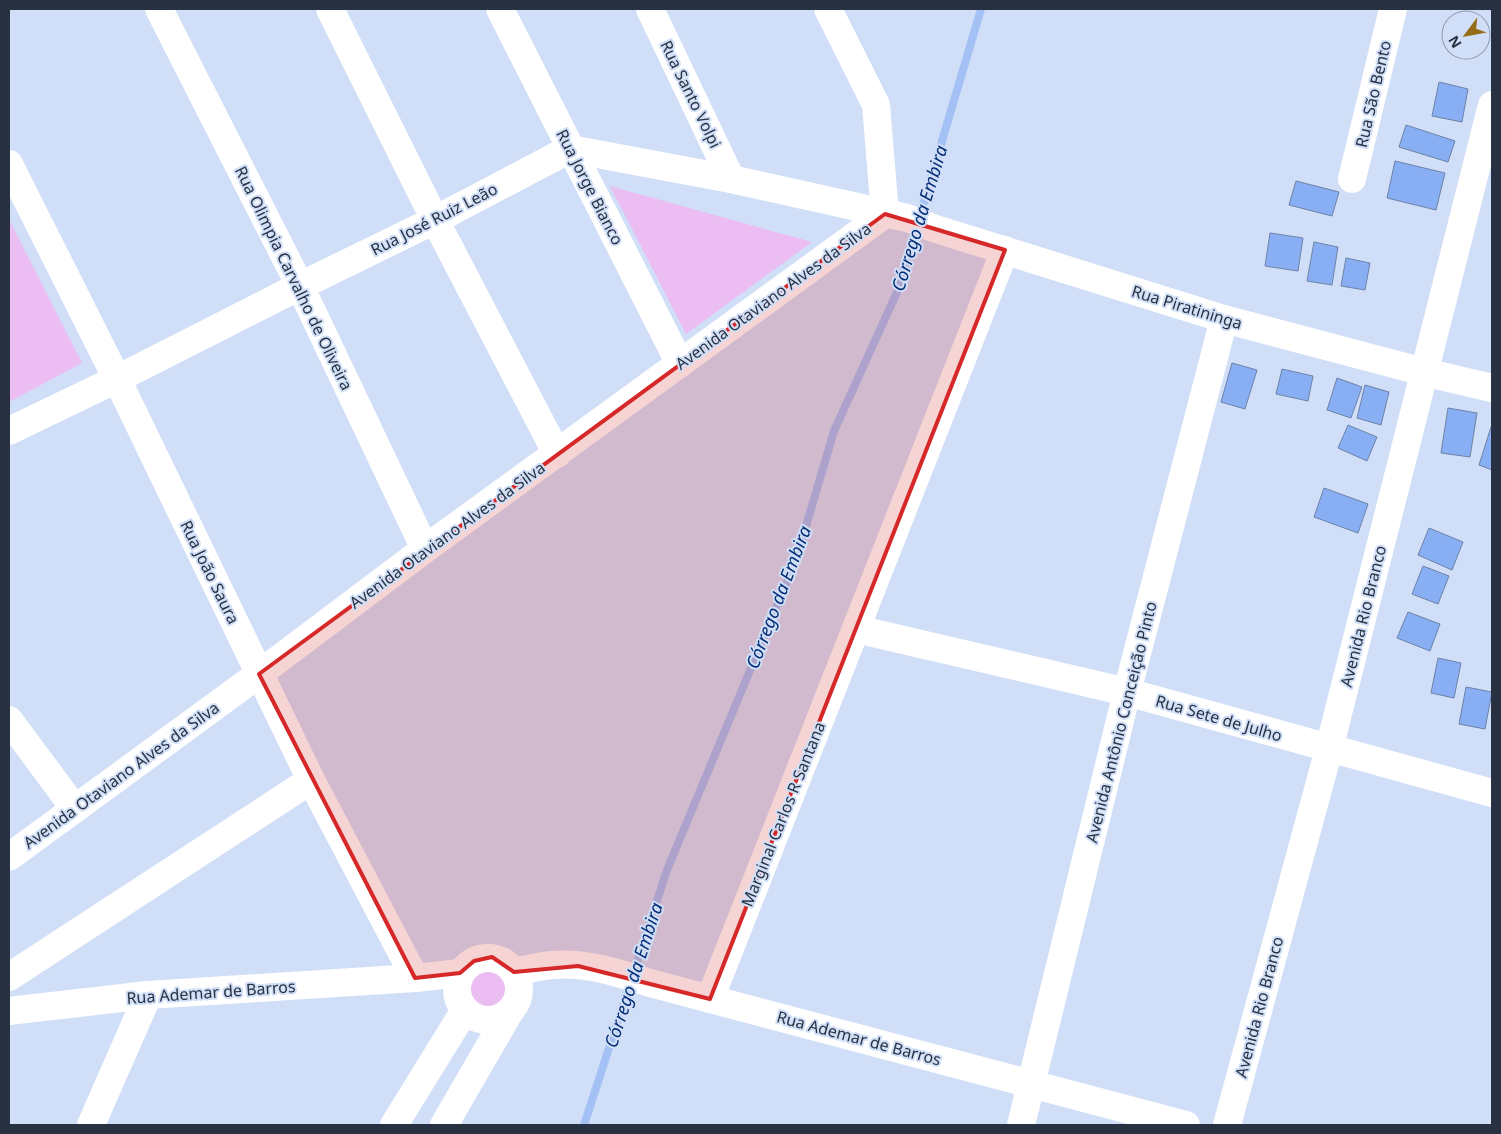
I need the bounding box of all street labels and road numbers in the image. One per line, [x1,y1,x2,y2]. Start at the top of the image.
street label: Rua Santo Volpi [655,36,727,152]
street label: Rua São Bento [1350,38,1396,150]
street label: Rua Jorge Bianco [551,125,629,249]
street label: Rua Olimpia Carvalho de Oliveira [230,162,358,394]
street label: Rua José Ruiz Leão [367,178,501,260]
street label: Avenida Otaviano Alves da Silva [671,217,875,375]
street label: Rua Piratininga [1129,280,1245,334]
street label: Avenida Otaviano Alves da Silva [345,456,549,614]
street label: Rua João Saura [175,517,245,627]
street label: Avenida Rio Branco [1335,543,1391,689]
street label: Avenida Antônio Conceição Pinto [1080,599,1162,845]
street label: Rua Sete de Julho [1153,689,1285,747]
street label: Avenida Otaviano Alves da Silva [19,696,223,854]
street label: Marginal Carlos R Santana [736,718,830,910]
street label: Avenida Rio Branco [1230,934,1288,1080]
street label: Rua Ademar de Barros [126,975,296,1009]
street label: Rua Ademar de Barros [774,1005,944,1071]

